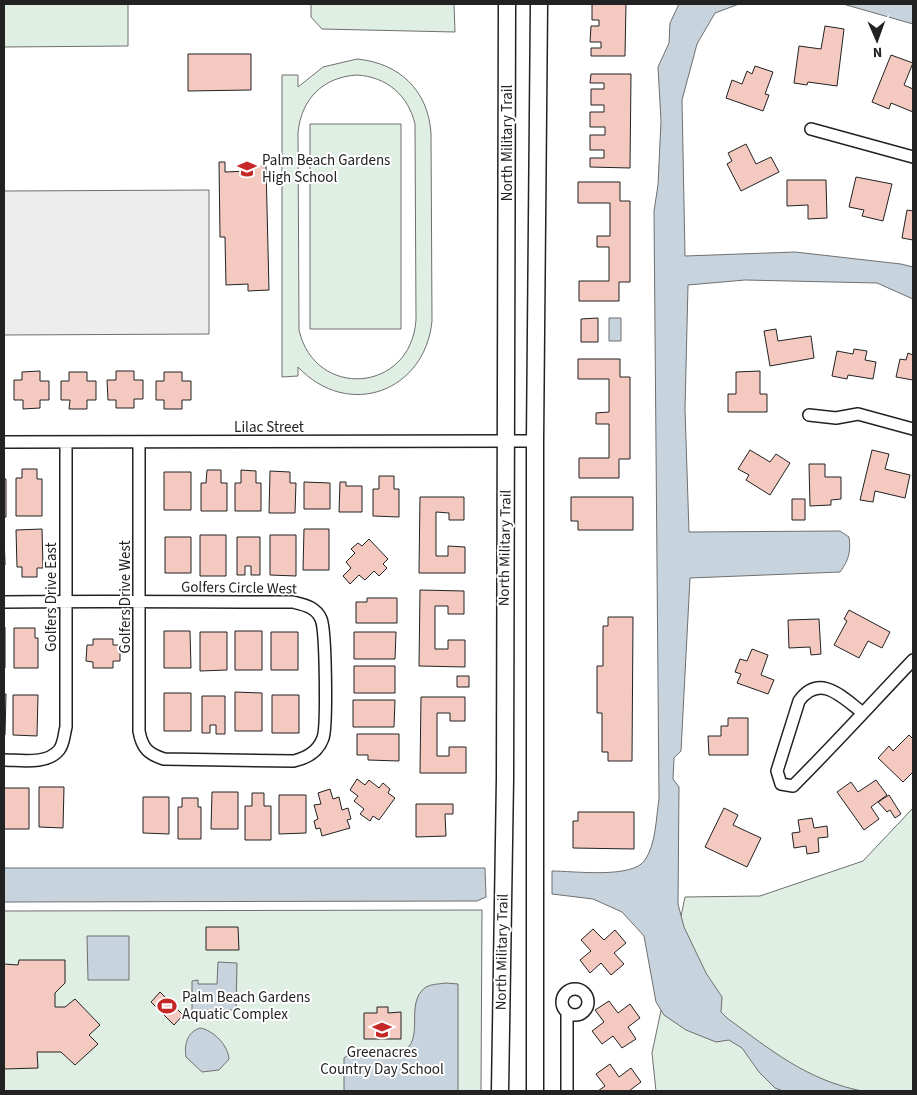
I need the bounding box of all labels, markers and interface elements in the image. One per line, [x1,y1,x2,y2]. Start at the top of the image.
north arrow [852,15,902,65]
text: N [872,42,882,62]
street label: North Military Trail [497,85,518,201]
place label: Palm Beach Gardens High School [262,150,390,188]
school or university icon: Palm Beach Gardens High School [236,158,258,180]
street label: Lilac Street [234,417,304,438]
street label: North Military Trail [493,489,517,606]
street label: Golfers Drive West [115,540,136,654]
street label: Golfers Drive East [41,542,62,652]
street label: Golfers Circle West [181,576,297,600]
street label: North Military Trail [490,893,514,1010]
place label: Palm Beach Gardens Aquatic Complex [182,987,310,1025]
sports icon: Palm Beach Gardens Aquatic Complex [156,995,178,1017]
school or university icon: Greenacres Country Day School [371,1019,393,1041]
place label: Greenacres Country Day School [320,1042,444,1080]

